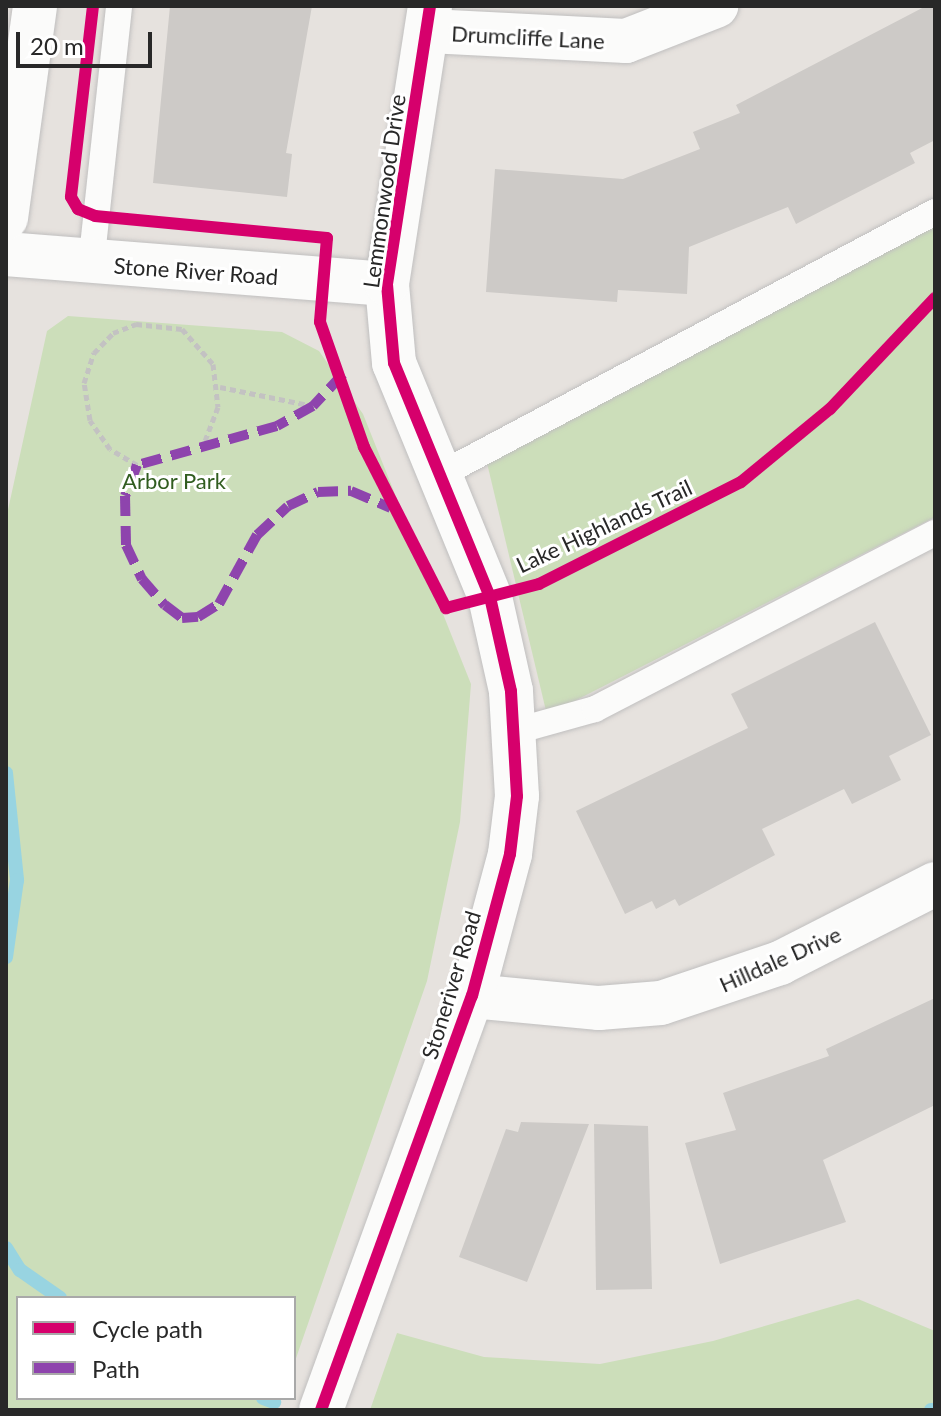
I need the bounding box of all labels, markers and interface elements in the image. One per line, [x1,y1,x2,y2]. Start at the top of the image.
scale bar [20,16,156,66]
street label: Drumcliffe Lane [451,20,605,54]
text: 20 m [30,31,84,60]
street label: Lemmonwood Drive [357,92,411,290]
street label: Stone River Road [113,252,279,290]
park label: Arbor Park [122,468,226,494]
street label: Lake Highlands Trail [512,474,696,578]
street label: Stoneriver Road [416,907,486,1063]
street label: Hilldale Drive [715,920,845,998]
legend [16,1296,296,1400]
text: Cycle path [92,1314,203,1343]
text: Path [92,1354,140,1383]

